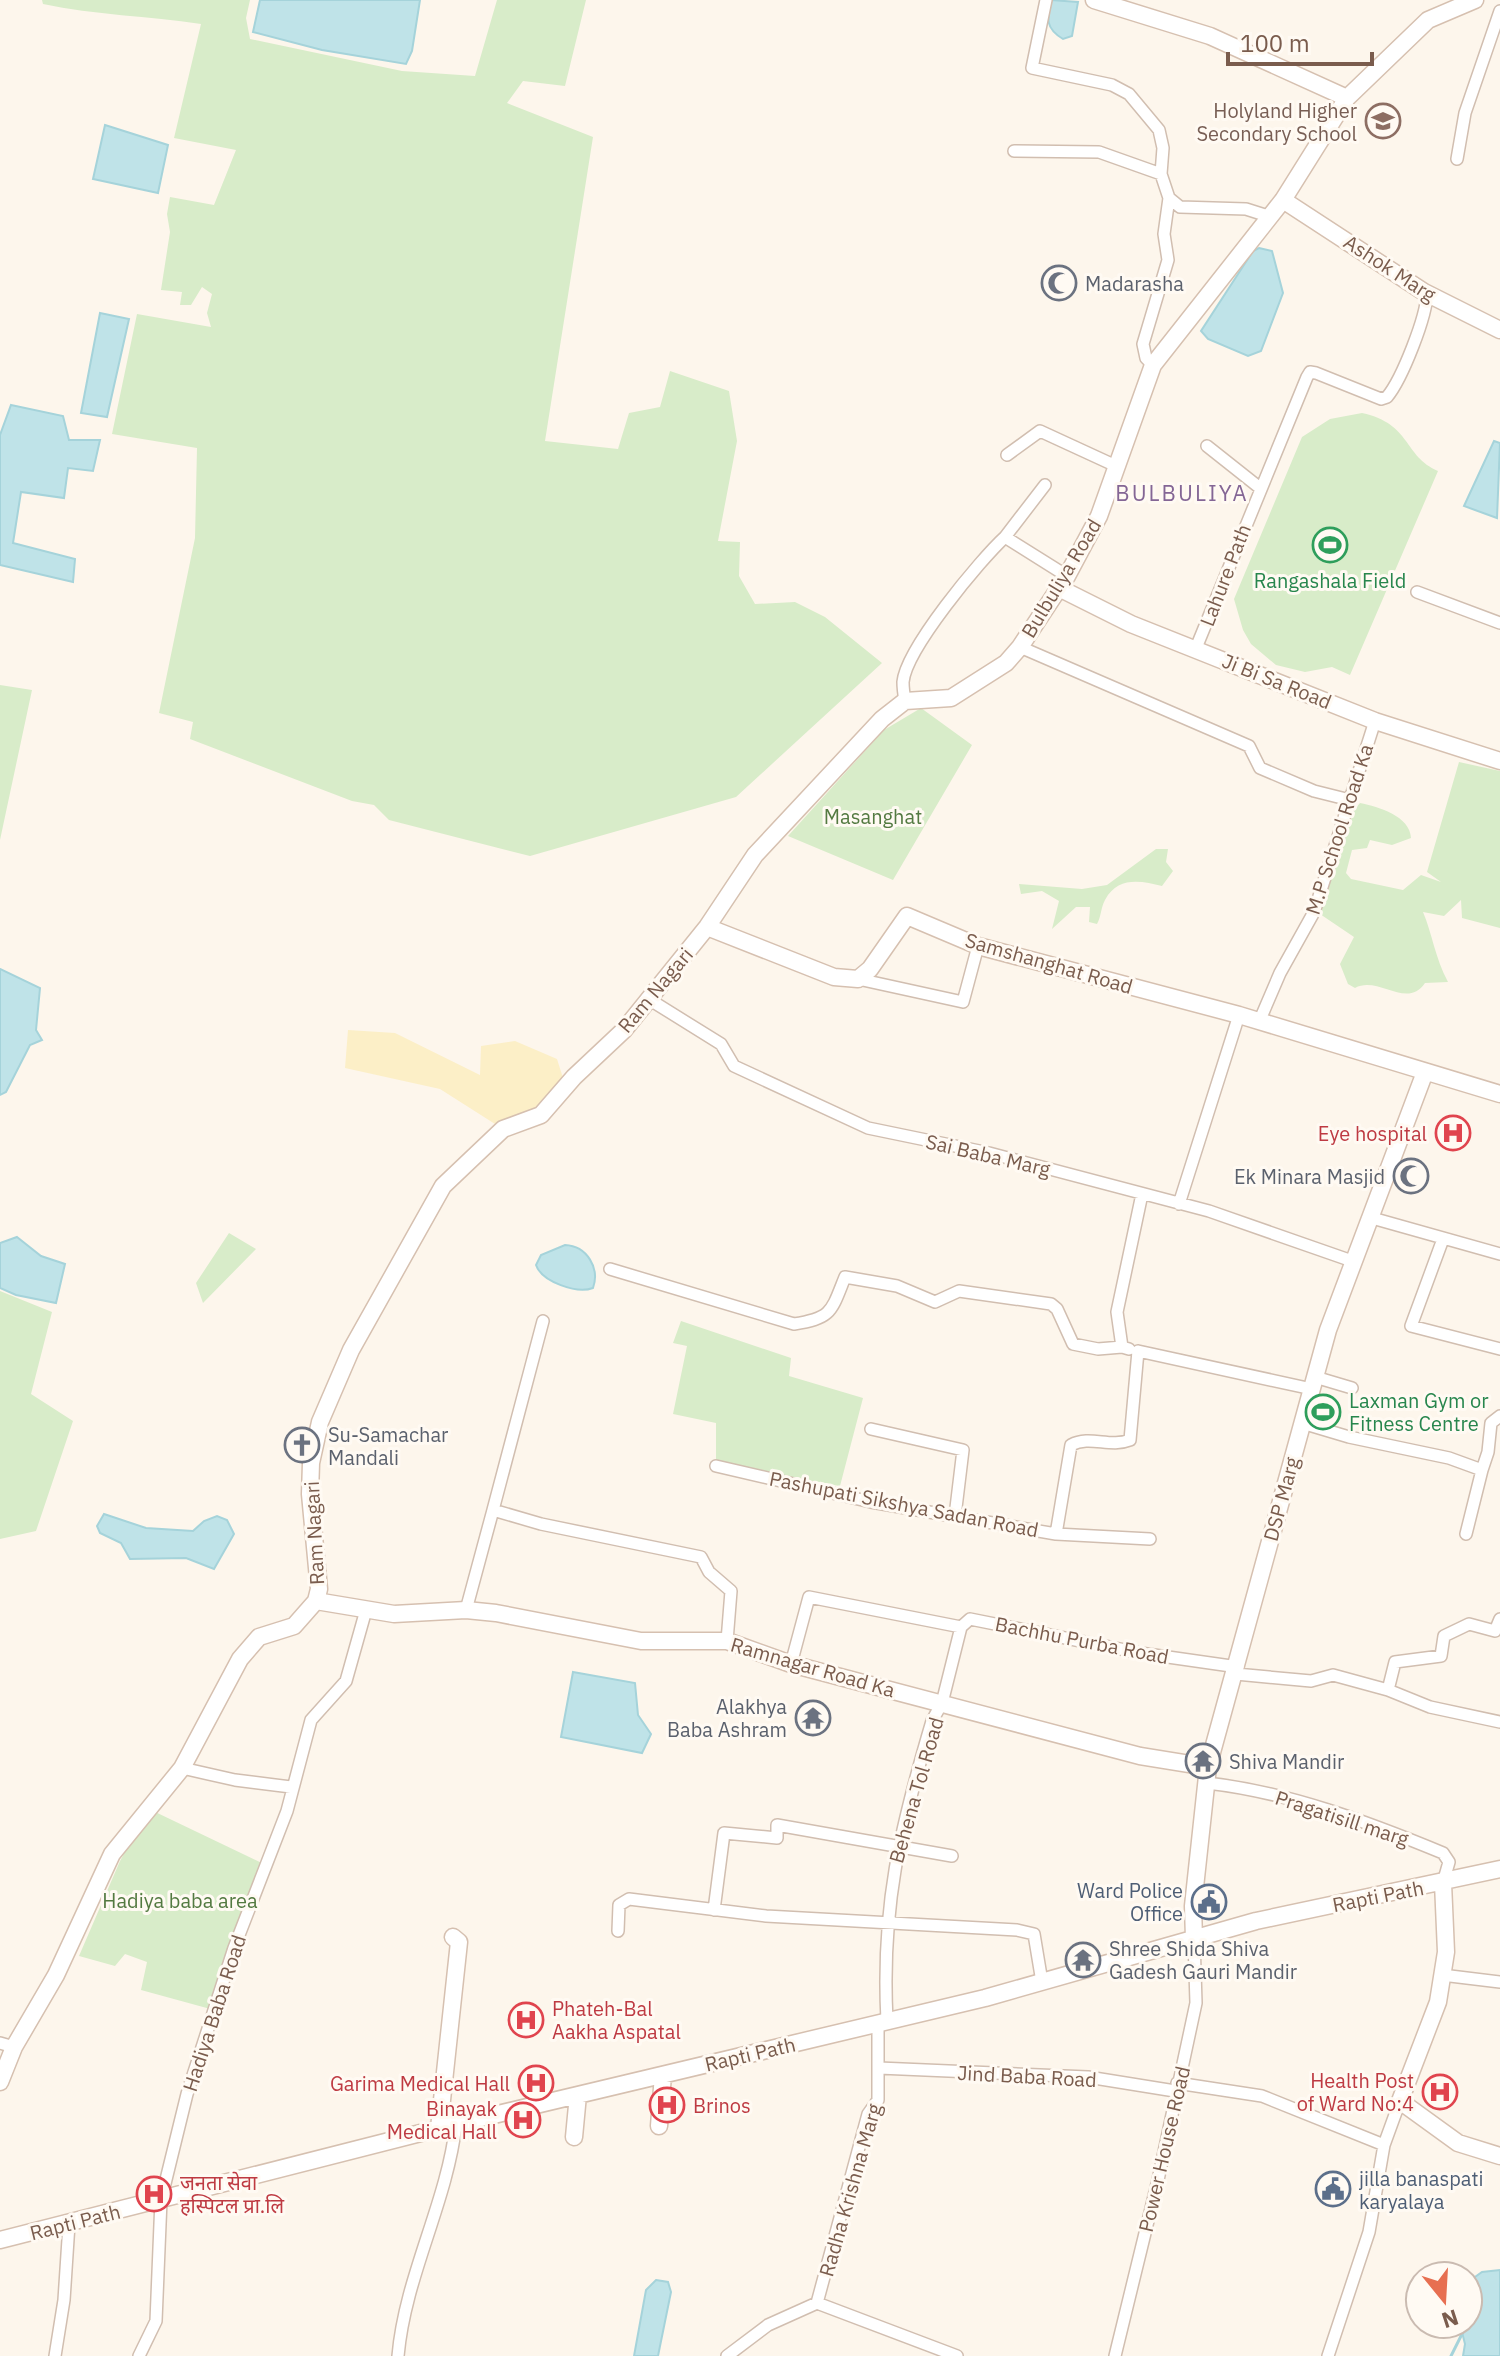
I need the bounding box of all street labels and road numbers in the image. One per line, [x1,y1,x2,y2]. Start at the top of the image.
street label: Ashok Marg [1339,228,1442,308]
street label: Bulbuliya Road [1015,513,1107,643]
street label: Lahure Path [1193,520,1257,630]
street label: Ji Bi Sa Road [1218,647,1336,715]
street label: M.P School Road Ka [1299,740,1379,918]
street label: Samshanghat Road [962,926,1136,1000]
street label: Ram Nagari [611,942,699,1038]
street label: Sai Baba Marg [923,1128,1053,1183]
street label: DSP Marg [1257,1453,1305,1544]
street label: Pashupati Sikshya Sadan Road [767,1465,1041,1543]
street label: Ram Nagari [298,1480,330,1586]
street label: Bachhu Purba Road [993,1610,1171,1670]
street label: Ramnagar Road Ka [728,1631,899,1703]
street label: Behena Tol Road [882,1714,950,1866]
street label: Pragatisill marg [1272,1784,1413,1852]
street label: Rapti Path [1330,1874,1426,1918]
street label: Hadiya Baba Road [176,1931,252,2095]
street label: Rapti Path [702,2030,798,2078]
street label: Jind Baba Road [957,2059,1097,2093]
street label: Power House Road [1132,2064,1196,2234]
street label: Radha Krishna Marg [812,2100,888,2280]
street label: Rapti Path [27,2198,123,2246]

